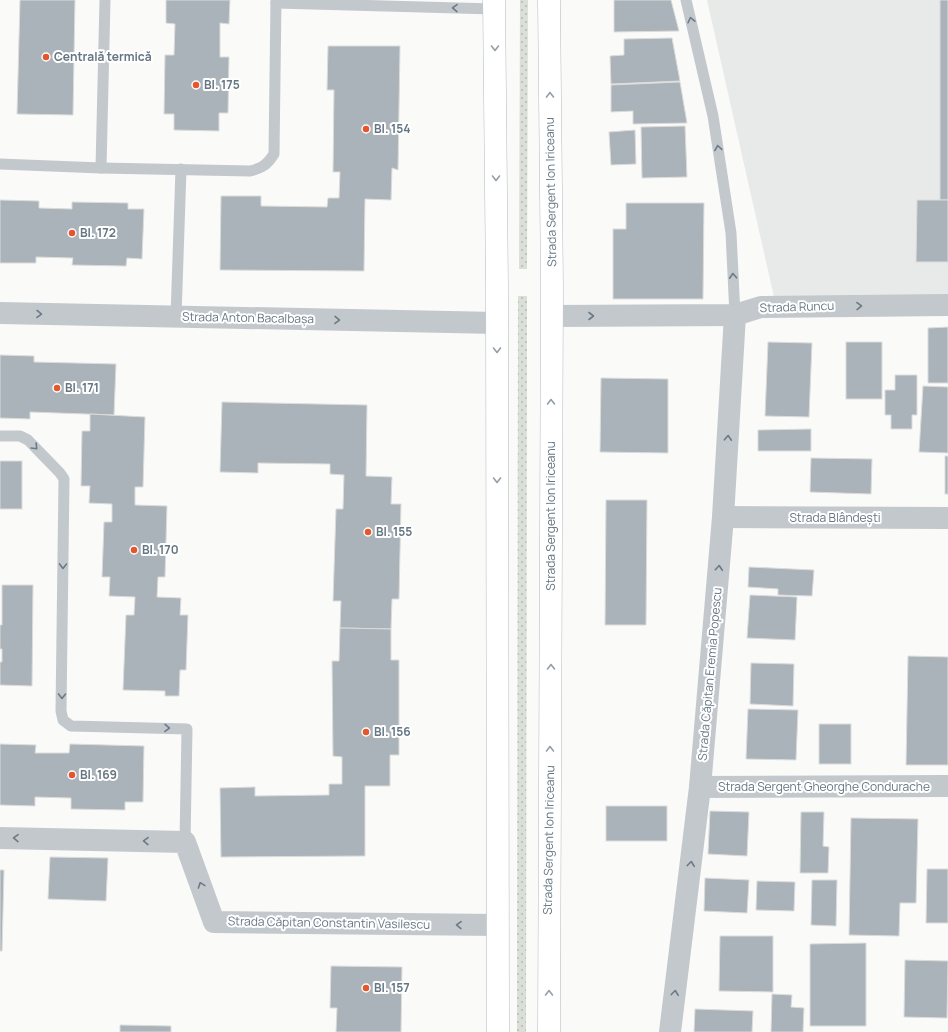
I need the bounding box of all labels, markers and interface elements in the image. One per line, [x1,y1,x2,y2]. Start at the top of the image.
one-way arrow [452,4,458,12]
one-way arrow [687,17,695,24]
one-way arrow [491,45,499,51]
place label: Centrală termică [54,48,152,65]
marker: Centrală termică [41,52,51,62]
place label: Bl. 175 [204,76,240,93]
marker: Bl. 175 [191,80,201,90]
one-way arrow [546,92,554,98]
street label: Strada Sergent Ion Iriceanu [541,117,560,267]
place label: Bl. 154 [374,120,411,137]
marker: Bl. 154 [361,124,371,134]
one-way arrow [714,144,722,151]
one-way arrow [492,175,500,181]
place label: Bl. 172 [80,224,116,241]
marker: Bl. 172 [67,228,77,238]
one-way arrow [729,273,737,279]
street label: Strada Runcu [759,297,835,316]
one-way arrow [856,302,862,310]
street label: Strada Anton Bacalbașa [182,308,314,327]
one-way arrow [36,310,42,318]
one-way arrow [588,312,594,320]
one-way arrow [334,316,340,324]
one-way arrow [493,347,501,353]
place label: Bl. 171 [65,379,99,396]
marker: Bl. 171 [52,383,62,393]
one-way arrow [547,399,555,405]
one-way arrow [723,435,732,441]
street label: Strada Sergent Ion Iriceanu [542,441,559,591]
one-way arrow [30,442,38,450]
one-way arrow [493,477,501,483]
street label: Strada Blândești [789,509,881,526]
place label: Bl. 155 [376,523,412,540]
marker: Bl. 155 [363,527,373,537]
place label: Bl. 170 [142,541,179,558]
marker: Bl. 170 [129,545,139,555]
one-way arrow [59,563,67,569]
one-way arrow [714,565,723,571]
street label: Strada Căpitan Eremia Popescu [693,587,726,761]
one-way arrow [547,664,555,670]
one-way arrow [58,693,66,699]
place label: Bl. 156 [374,723,411,740]
one-way arrow [164,724,170,733]
marker: Bl. 156 [361,727,371,737]
one-way arrow [546,746,554,752]
street label: Strada Sergent Ion Iriceanu [539,765,558,915]
place label: Bl. 169 [80,766,117,783]
marker: Bl. 169 [67,770,77,780]
street label: Strada Sergent Gheorghe Condurache [718,778,930,795]
one-way arrow [13,834,19,843]
one-way arrow [143,837,149,845]
one-way arrow [686,861,695,867]
one-way arrow [197,882,205,889]
street label: Strada Căpitan Constantin Vasilescu [228,912,430,933]
one-way arrow [456,921,462,929]
place label: Bl. 157 [374,979,410,996]
marker: Bl. 157 [361,983,371,993]
one-way arrow [545,990,553,996]
one-way arrow [670,990,679,996]

